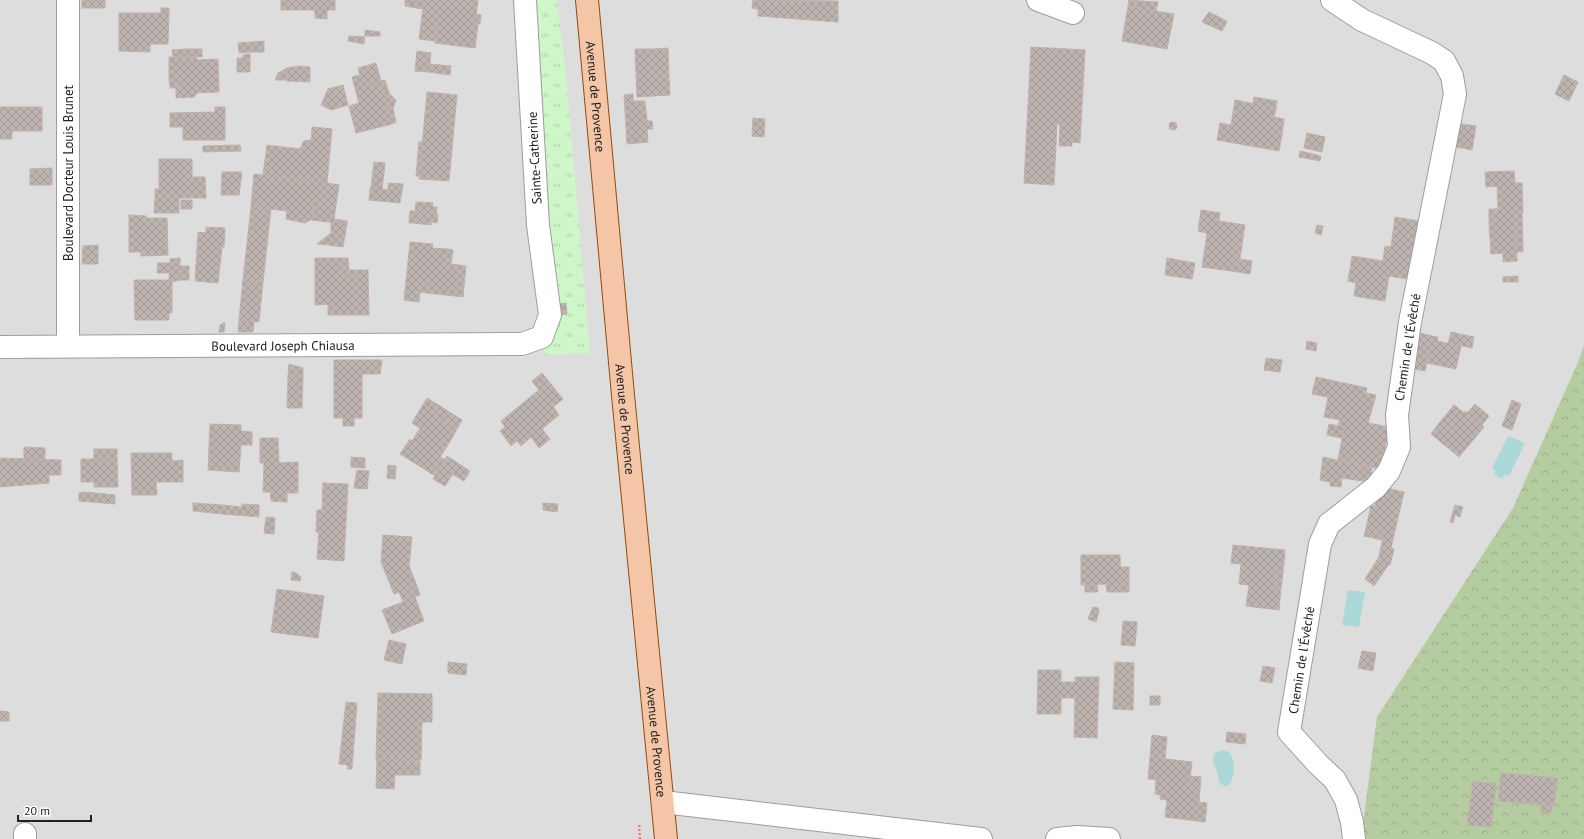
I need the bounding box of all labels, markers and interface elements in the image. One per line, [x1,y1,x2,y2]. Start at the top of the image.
street label: Avenue de Provence [582,40,609,153]
street label: Boulevard Docteur Louis Brunet [60,84,77,261]
street label: Sainte-Catherine [524,111,545,205]
street label: Chemin de l'Évêché [1391,292,1424,402]
street label: Boulevard Joseph Chiausa [211,337,355,355]
street label: Avenue de Provence [611,363,639,476]
street label: Chemin de l'Évêché [1285,605,1318,715]
street label: Avenue de Provence [642,686,670,798]
scale bar [18,797,91,823]
text: 20 m [24,803,50,818]

